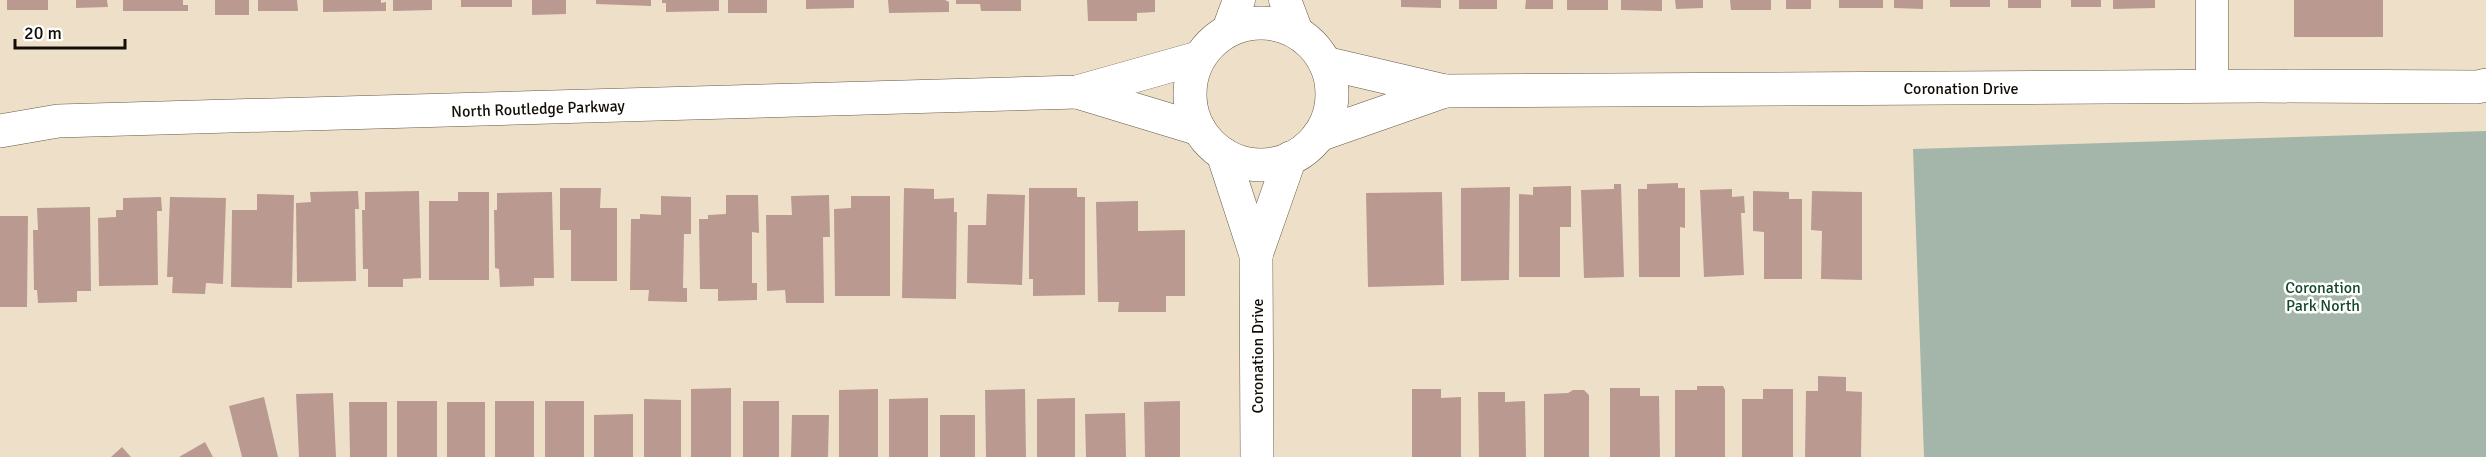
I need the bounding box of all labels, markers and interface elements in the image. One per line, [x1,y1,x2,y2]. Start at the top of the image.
scale bar [15,12,124,50]
text: 20 m [24,22,62,44]
street label: Coronation Drive [1904,79,2018,99]
street label: North Routledge Parkway [451,96,626,122]
park label: Coronation Park North [2285,278,2361,316]
street label: Coronation Drive [1248,299,1268,413]

